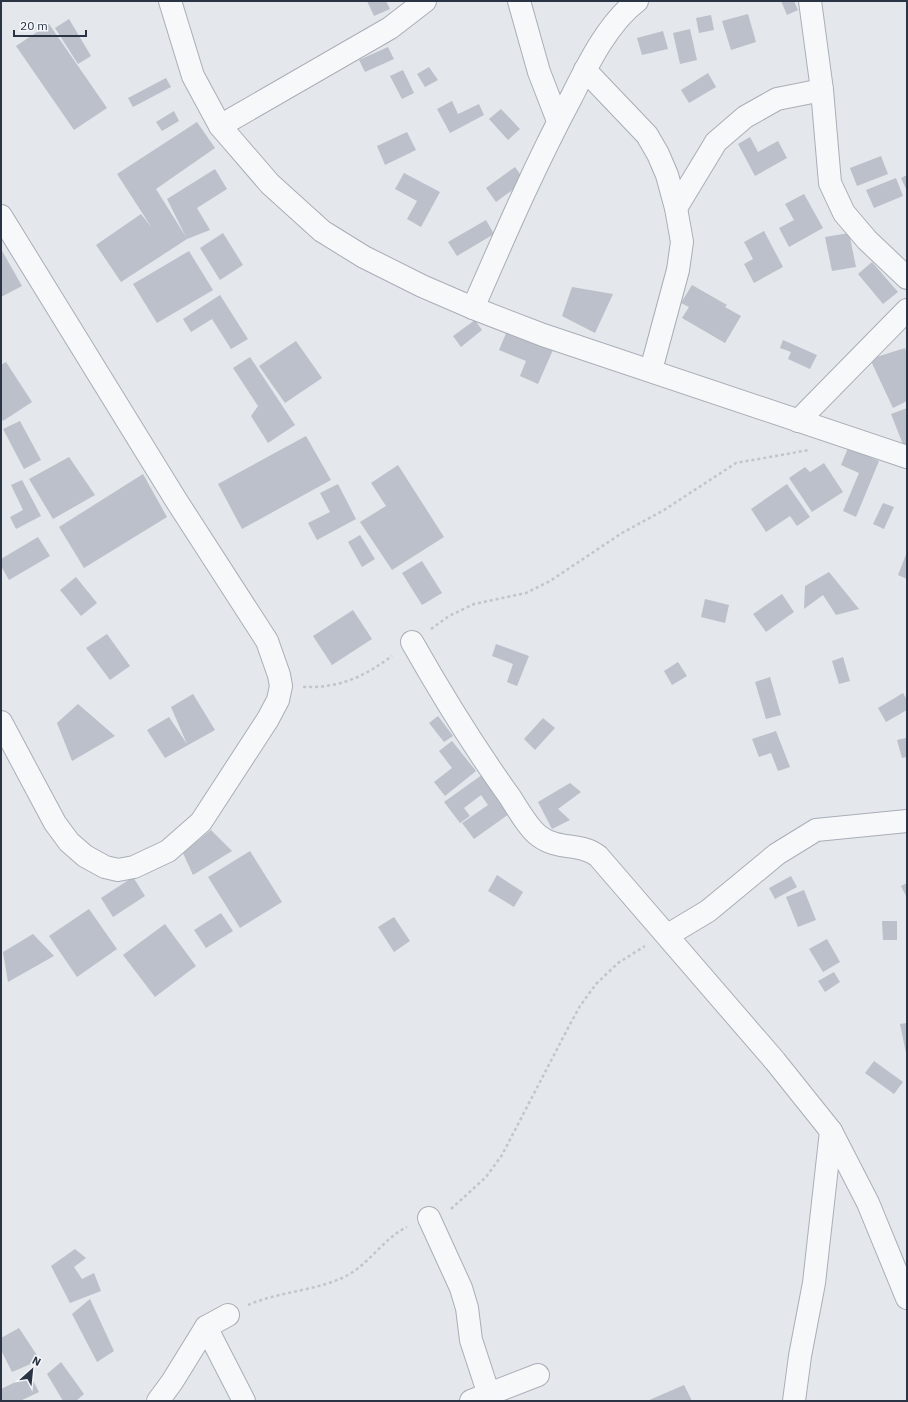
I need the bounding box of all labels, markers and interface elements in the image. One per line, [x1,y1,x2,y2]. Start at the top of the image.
scale bar [14,12,86,38]
text: 20 m [20,18,48,33]
north arrow [12,1350,52,1390]
text: N [30,1353,43,1369]

